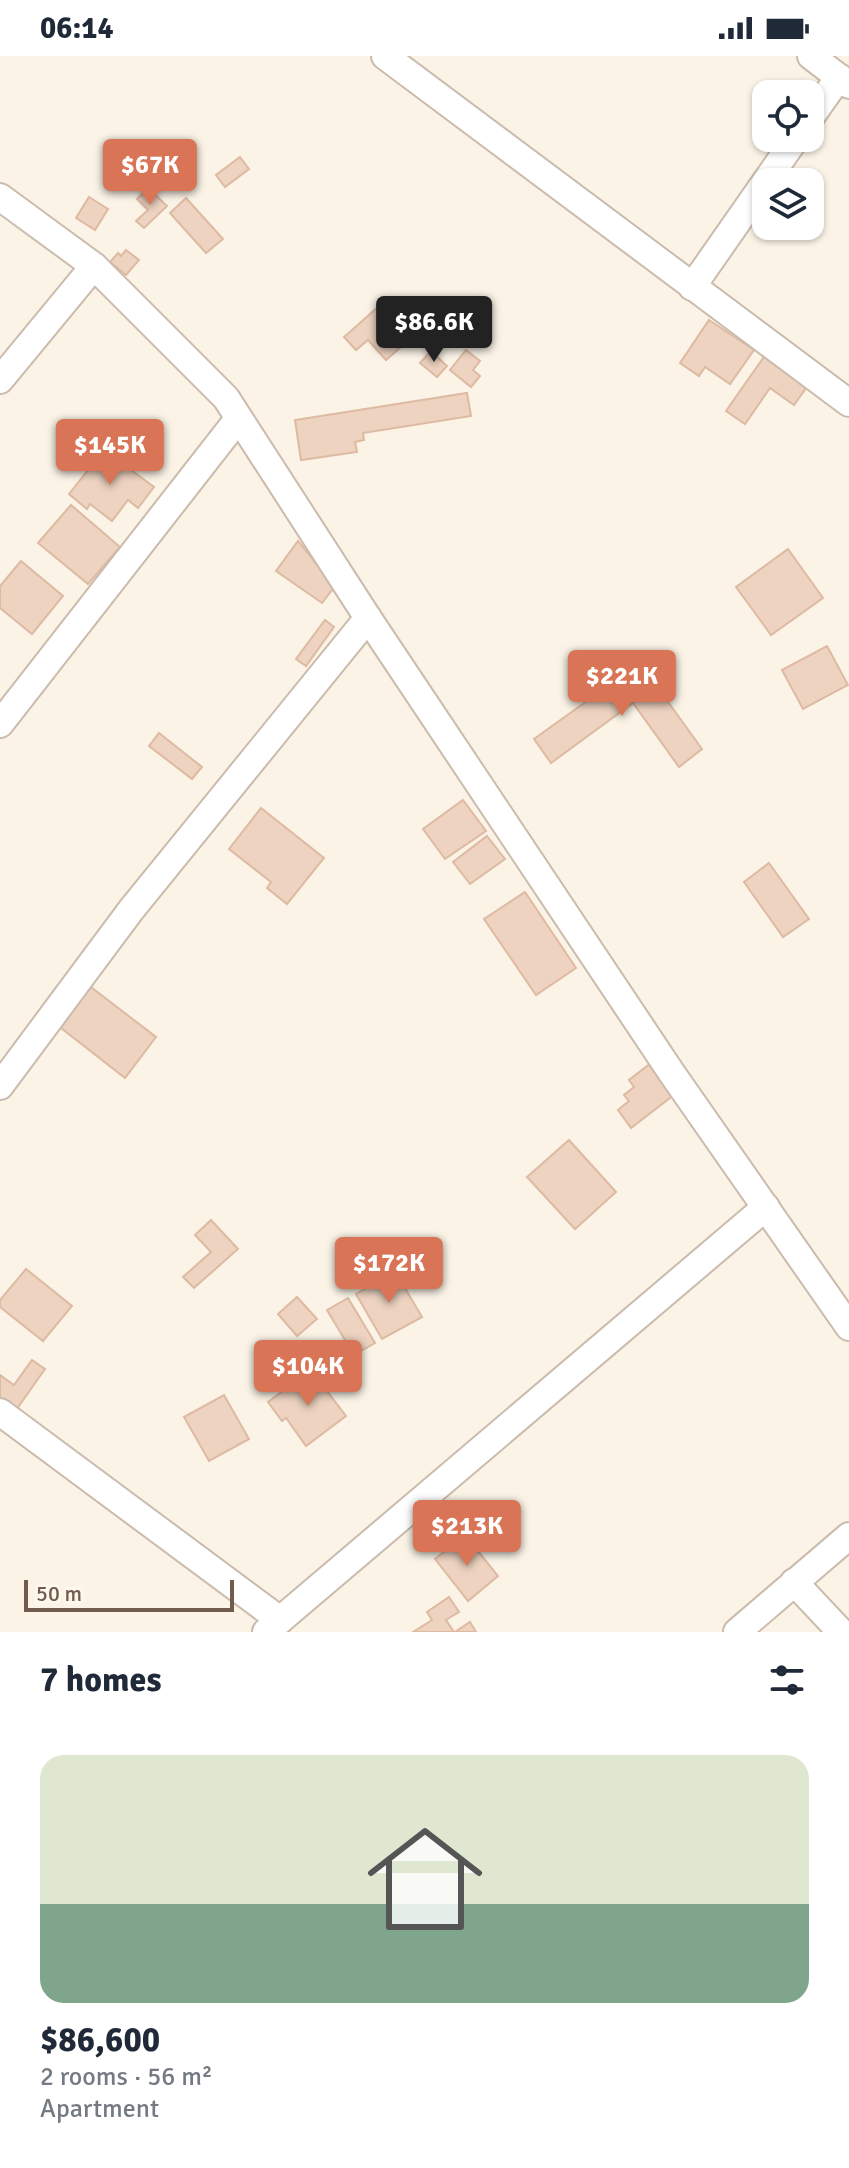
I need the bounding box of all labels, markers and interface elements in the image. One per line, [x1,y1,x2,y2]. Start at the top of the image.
text: 06:14 [40,10,114,47]
map controls [752,80,824,240]
button: locate [752,80,824,152]
pin: $67K [103,139,197,207]
text: $67K [121,149,179,181]
button: layers [752,168,824,240]
pin: $86.6K [369,296,499,364]
text: $86.6K [394,306,474,338]
pin: $145K [54,419,166,487]
text: $145K [74,429,146,461]
pin: $221K [566,650,678,718]
text: $221K [586,660,658,692]
pin: $172K [333,1237,445,1305]
text: $172K [353,1247,425,1279]
pin: $104K [252,1340,364,1408]
text: $104K [272,1350,344,1382]
pin: $213K [411,1500,523,1568]
text: $213K [431,1510,503,1542]
scale bar [24,1576,234,1612]
text: 50 m [36,1580,82,1607]
icon: filters [765,1658,809,1702]
text: 7 homes [40,1659,161,1701]
icon: home [353,1807,497,1951]
text: $86,600 [40,2019,160,2061]
text: 2 rooms · 56 m² [40,2061,213,2093]
text: Apartment [40,2093,159,2125]

